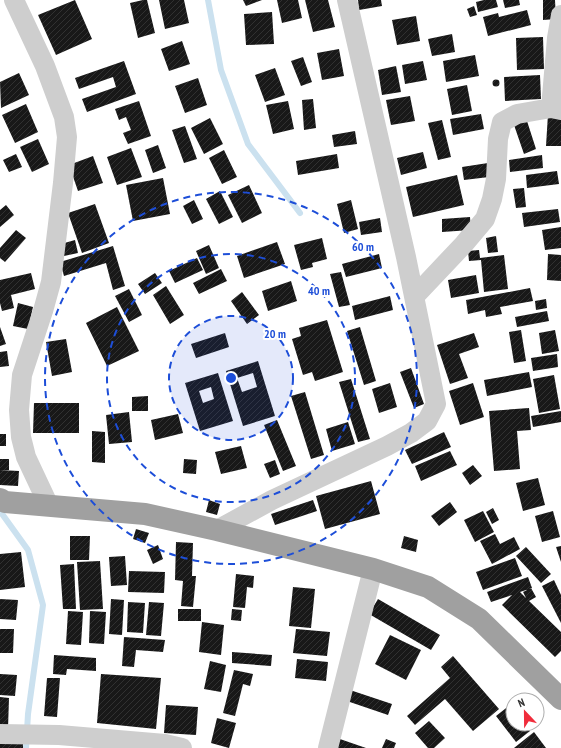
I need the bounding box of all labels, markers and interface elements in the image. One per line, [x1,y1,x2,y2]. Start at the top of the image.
text: 60 m [352,239,374,254]
text: 40 m [308,283,330,298]
text: 20 m [264,326,286,341]
centre of rings [224,371,238,385]
north arrow [505,692,545,732]
text: N [516,695,527,710]

